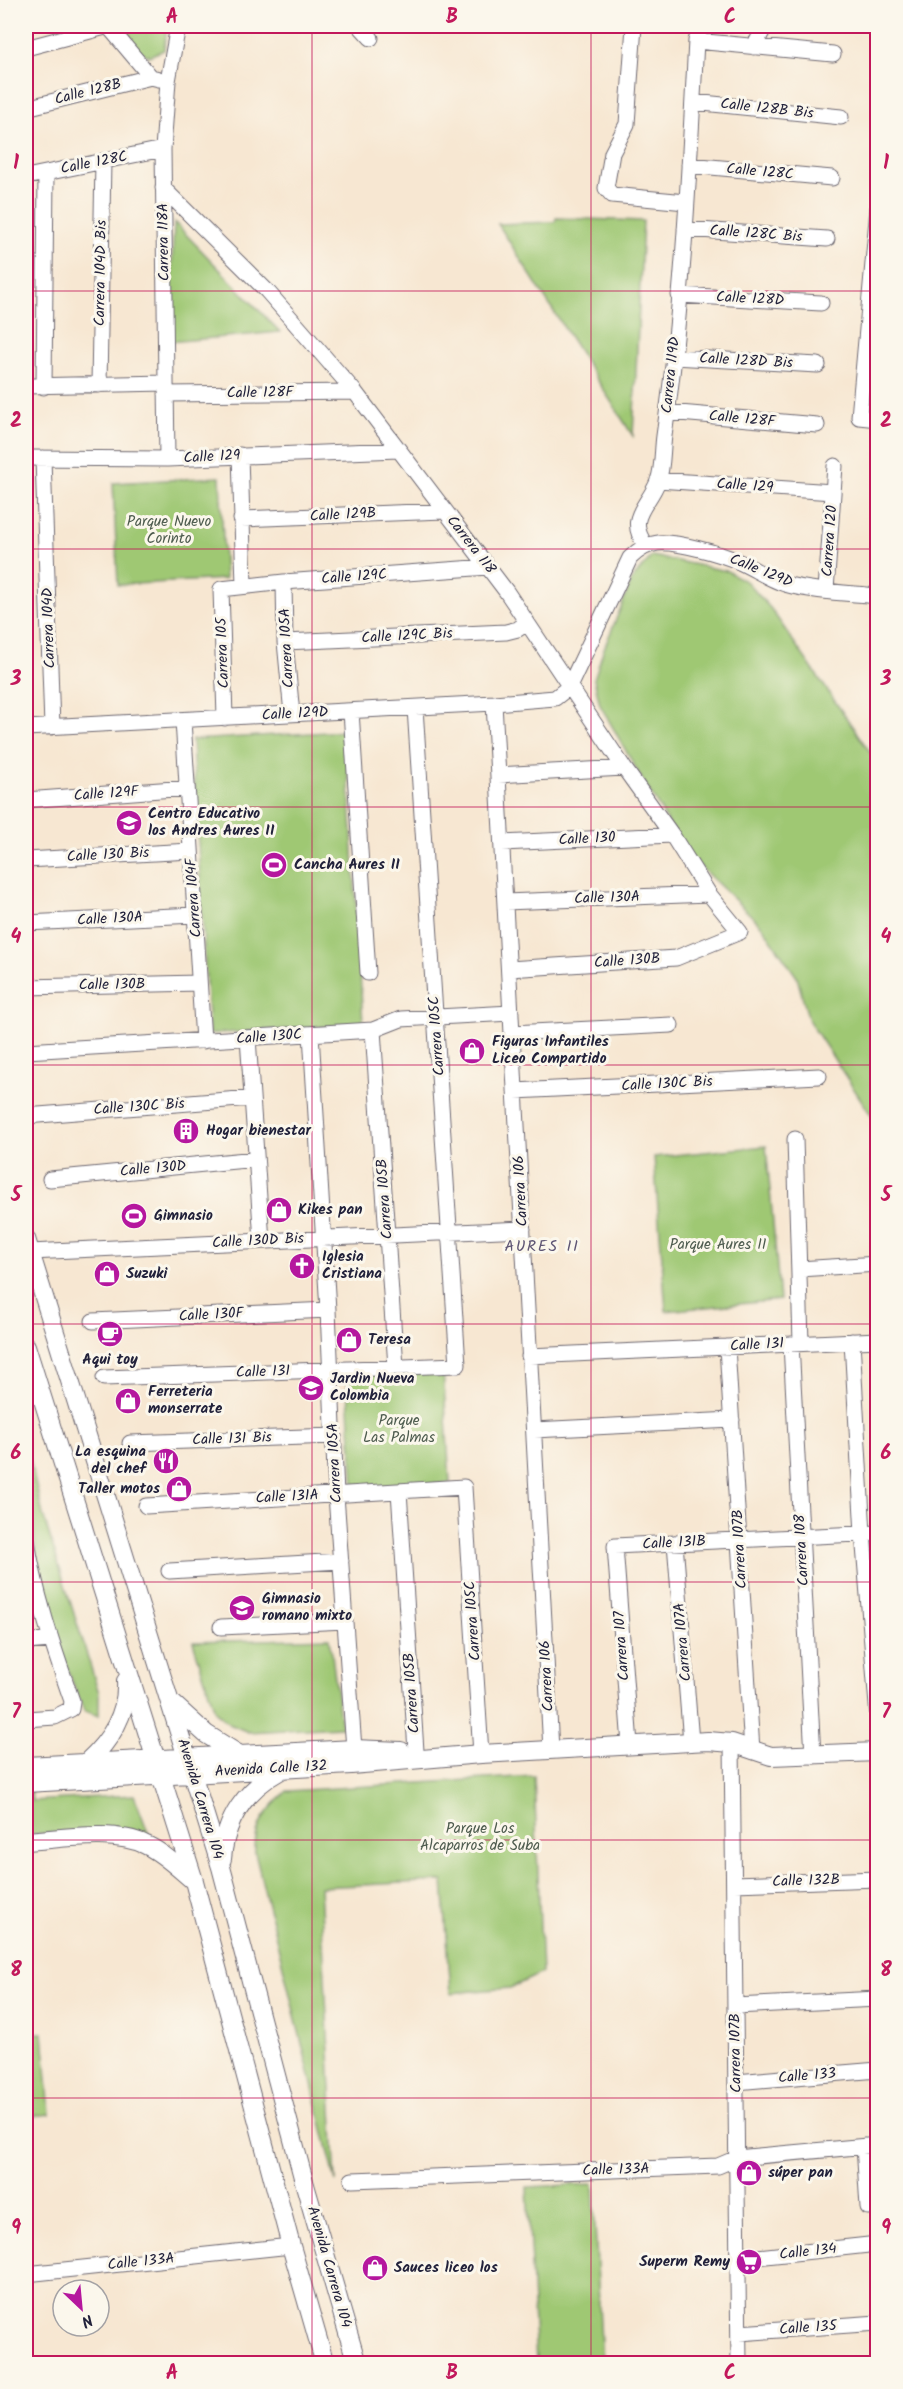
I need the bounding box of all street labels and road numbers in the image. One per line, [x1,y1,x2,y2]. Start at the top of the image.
street label: Calle 128B [52,72,124,112]
street label: Calle 128B Bis [719,92,815,126]
street label: Calle 128C [59,145,129,181]
street label: Calle 128C [725,157,795,187]
street label: Carrera 118A [151,203,177,281]
street label: Carrera 104D Bis [88,219,114,326]
street label: Calle 128C Bis [709,219,804,249]
street label: Calle 128D [715,285,785,313]
street label: Carrera 119D [655,335,687,415]
street label: Calle 128D Bis [699,347,794,375]
street label: Calle 128F [227,380,295,406]
street label: Calle 128F [708,404,777,434]
street label: Calle 129 [183,443,242,470]
street label: Calle 129 [716,472,775,500]
street label: Calle 129B [309,501,377,529]
street label: Carrera 120 [816,504,845,578]
street label: Carrera 118 [440,510,502,580]
street label: Calle 129D [726,547,797,595]
street label: Calle 129C [320,563,388,591]
street label: Carrera 104D [36,587,62,669]
street label: Carrera 105A [273,607,301,689]
street label: Carrera 105 [210,616,236,689]
street label: Calle 129C Bis [361,622,454,650]
street label: Calle 129D [261,700,329,728]
street label: Calle 129F [73,780,140,808]
street label: Calle 130 [558,826,617,852]
street label: Calle 130 Bis [66,841,150,869]
street label: Carrera 104F [179,857,209,938]
street label: Calle 130A [574,885,640,911]
street label: Calle 130A [76,905,144,933]
street label: Calle 130B [593,947,661,975]
street label: Calle 130B [79,972,145,998]
street label: Carrera 105C [422,995,452,1077]
street label: Calle 130C [235,1023,303,1051]
street label: Calle 130C Bis [621,1070,714,1098]
street label: Calle 130C Bis [93,1092,186,1122]
street label: Calle 130D [119,1154,188,1184]
street label: Carrera 106 [507,1155,535,1227]
street label: Carrera 105B [370,1158,400,1240]
street label: Calle 130D Bis [211,1227,305,1255]
street label: Calle 130F [178,1301,245,1329]
street label: Calle 131 [729,1332,785,1358]
street label: Calle 131 [236,1359,291,1385]
street label: Carrera 105A [321,1422,349,1504]
street label: Calle 131 Bis [192,1426,273,1452]
street label: Calle 131A [255,1483,319,1511]
street label: Carrera 107B [726,1509,754,1589]
street label: Carrera 108 [788,1512,816,1587]
street label: Calle 131B [642,1529,706,1557]
street label: Carrera 105C [458,1580,488,1662]
street label: Carrera 107A [668,1602,698,1682]
street label: Carrera 107 [608,1609,636,1682]
street label: Carrera 106 [533,1640,561,1712]
street label: Carrera 105B [397,1652,427,1734]
street label: Avenida Carrera 104 [170,1735,230,1863]
street label: Avenida Calle 132 [214,1754,328,1784]
street label: Calle 132B [772,1868,840,1894]
street label: Carrera 107B [723,2013,749,2093]
street label: Calle 133 [777,2061,837,2090]
street label: Calle 133A [582,2157,650,2183]
street label: Avenida Carrera 104 [300,2203,358,2331]
street label: Calle 134 [778,2237,838,2267]
street label: Calle 133A [106,2247,176,2277]
street label: Calle 135 [778,2314,838,2342]

